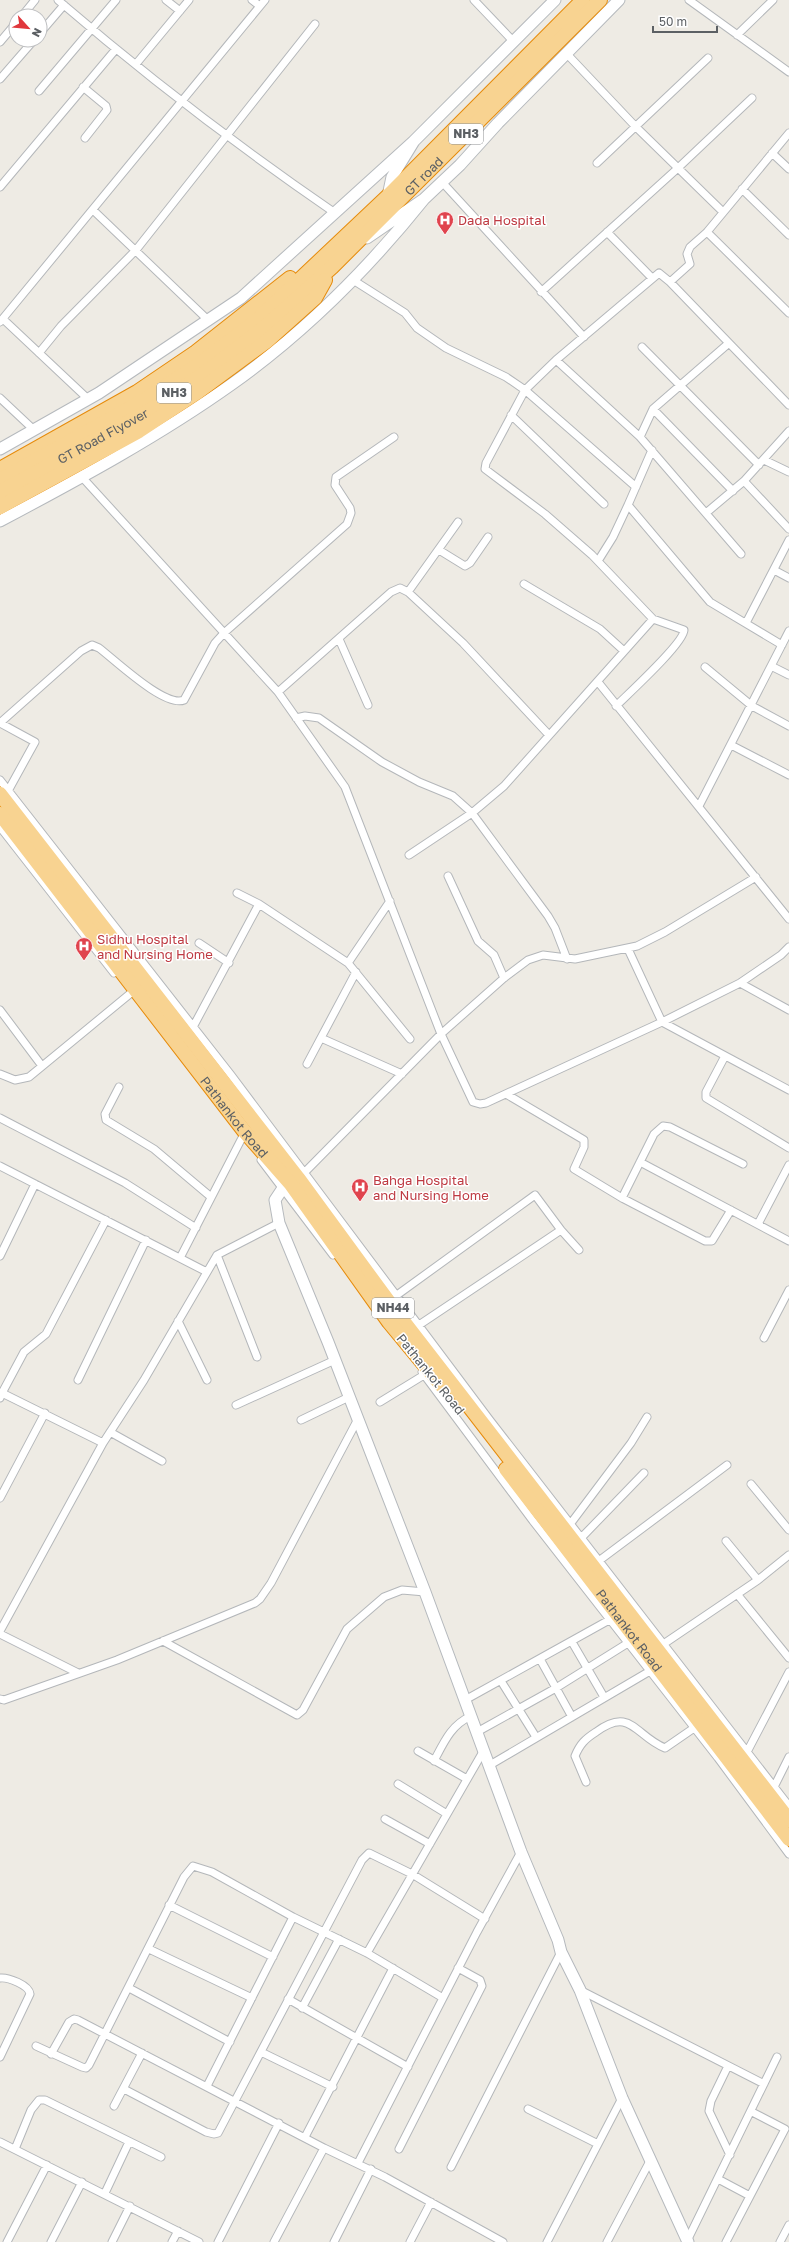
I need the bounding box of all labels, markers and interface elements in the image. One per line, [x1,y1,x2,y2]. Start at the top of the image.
north arrow [8,8,48,48]
scale bar [653,8,717,34]
text: 50 m [659,14,687,29]
text: N [30,26,45,39]
road number: NH3 [449,124,483,144]
street label: GT road [401,153,446,199]
hospital icon: Dada Hospital [435,210,455,235]
place label: Dada Hospital [458,212,546,228]
road number: NH3 [157,383,191,403]
street label: GT Road Flyover [54,405,151,467]
place label: Sidhu Hospital and Nursing Home [97,931,213,962]
hospital icon: Sidhu Hospital and Nursing Home [74,936,94,961]
street label: Pathankot Road [197,1073,272,1161]
place label: Bahga Hospital and Nursing Home [373,1172,489,1203]
hospital icon: Bahga Hospital and Nursing Home [350,1177,370,1202]
road number: NH44 [372,1298,414,1318]
street label: Pathankot Road [394,1330,468,1418]
street label: Pathankot Road [593,1586,666,1675]

